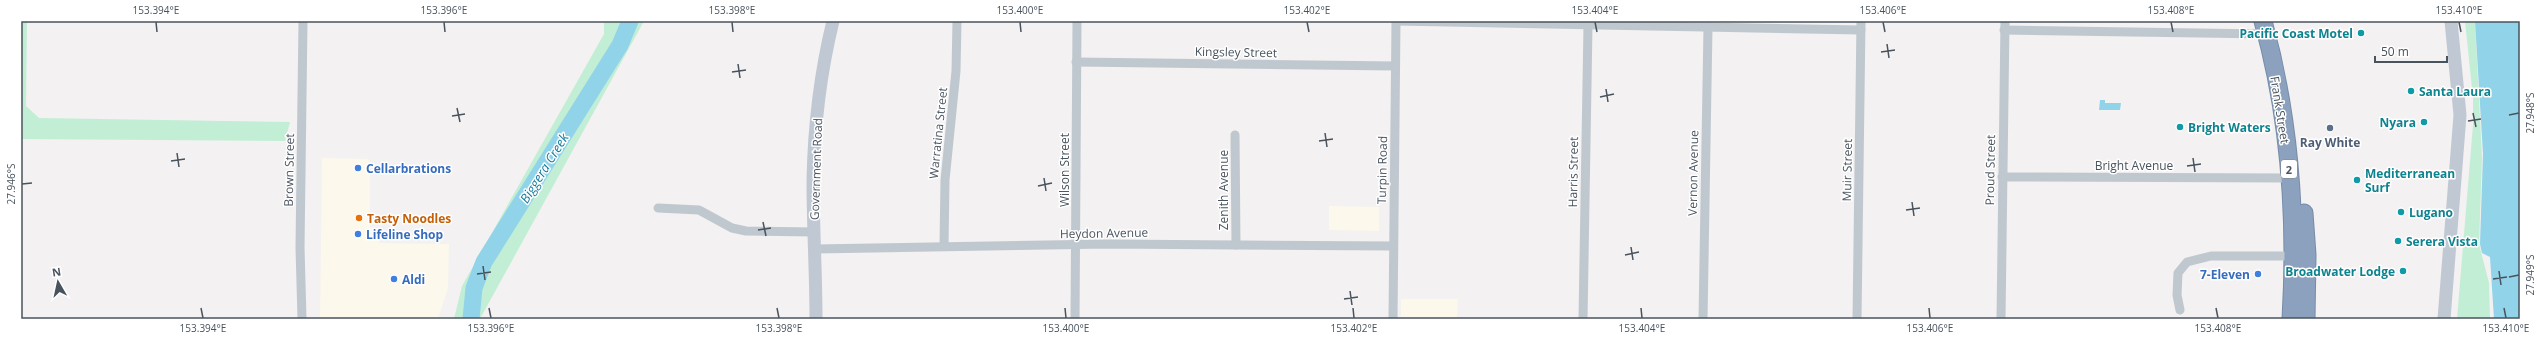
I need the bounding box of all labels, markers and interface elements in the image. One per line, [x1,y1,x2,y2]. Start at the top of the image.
text: 153.394°E [133,3,179,17]
text: 153.396°E [421,3,467,17]
text: 153.398°E [709,3,755,17]
text: 153.400°E [997,3,1043,17]
text: 153.402°E [1284,3,1330,17]
text: 153.404°E [1572,3,1618,17]
text: 153.406°E [1860,3,1906,17]
text: 153.408°E [2148,3,2194,17]
text: 153.410°E [2436,3,2482,17]
place label: Pacific Coast Motel [2239,25,2353,42]
marker: Pacific Coast Motel [2356,28,2366,38]
scale bar [2375,38,2447,64]
street label: Kingsley Street [1195,43,1277,61]
text: 50 m [2381,43,2409,60]
street label: Frank Street [2266,75,2294,145]
place label: Santa Laura [2419,83,2491,100]
street label: Warratina Street [925,86,951,180]
marker: Santa Laura [2406,86,2416,96]
text: 27.948°S [2523,93,2537,133]
place label: Nyara [2379,114,2416,131]
marker: Nyara [2419,117,2429,127]
street label: Government Road [806,118,826,220]
place label: Bright Waters [2188,119,2271,136]
marker: Bright Waters [2175,122,2185,132]
marker: Ray White [2325,123,2335,133]
water label: Biggera Creek [515,129,573,206]
street label: Vernon Avenue [1684,130,1702,216]
street label: Brown Street [280,133,298,207]
street label: Wilson Street [1056,133,1073,207]
place label: Ray White [2300,134,2360,151]
street label: Proud Street [1981,135,1999,205]
street label: Turpin Road [1373,136,1391,204]
street label: Harris Street [1564,136,1582,208]
street label: Muir Street [1838,138,1856,202]
street label: Zenith Avenue [1215,149,1232,230]
street label: Bright Avenue [2095,157,2174,174]
place label: Cellarbrations [366,160,451,177]
road number: 2 [2281,160,2297,178]
marker: Cellarbrations [353,163,363,173]
text: 27.946°S [4,164,18,204]
place label: Mediterranean Surf [2365,165,2455,196]
marker: Mediterranean Surf [2352,175,2362,185]
place label: Lugano [2409,204,2453,221]
marker: Lugano [2396,207,2406,217]
place label: Tasty Noodles [367,210,451,227]
marker: Tasty Noodles [354,213,364,223]
street label: Heydon Avenue [1060,224,1149,242]
place label: Lifeline Shop [366,226,444,243]
marker: Lifeline Shop [353,229,363,239]
place label: Serera Vista [2406,233,2478,250]
marker: Serera Vista [2393,236,2403,246]
text: 27.949°S [2523,255,2537,295]
north arrow [38,262,78,302]
place label: Broadwater Lodge [2285,263,2395,280]
text: N [51,264,62,280]
place label: 7-Eleven [2200,266,2250,283]
marker: Broadwater Lodge [2398,266,2408,276]
marker: 7-Eleven [2253,269,2263,279]
place label: Aldi [402,271,425,288]
marker: Aldi [389,274,399,284]
text: 153.394°E [180,321,226,335]
text: 153.396°E [468,321,514,335]
text: 153.398°E [756,321,802,335]
text: 153.400°E [1043,321,1089,335]
text: 153.402°E [1331,321,1377,335]
text: 153.404°E [1619,321,1665,335]
text: 153.406°E [1907,321,1953,335]
text: 153.408°E [2195,321,2241,335]
text: 153.410°E [2483,321,2529,335]

